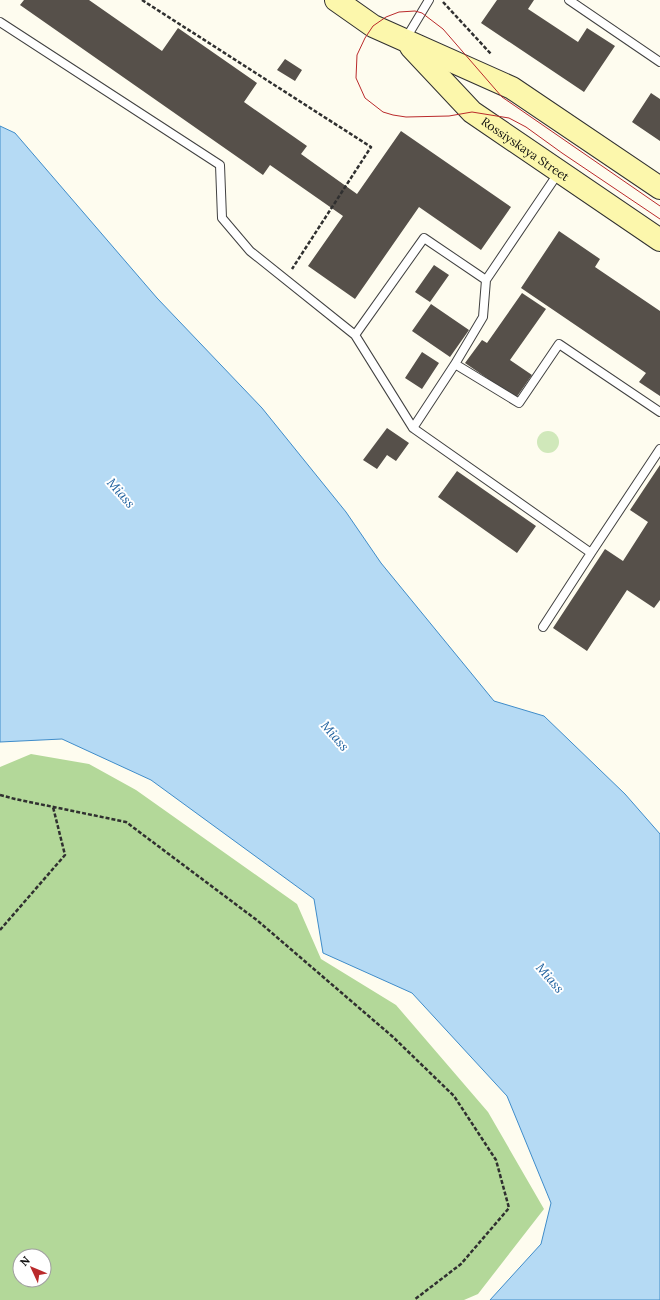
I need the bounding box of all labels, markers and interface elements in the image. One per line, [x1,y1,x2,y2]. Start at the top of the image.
street label: Rossiyskaya Street [479,113,573,184]
water label: Miass [103,474,139,512]
water label: Miass [317,717,353,755]
water label: Miass [532,959,568,997]
north arrow [12,1248,52,1288]
text: N [17,1253,33,1269]

